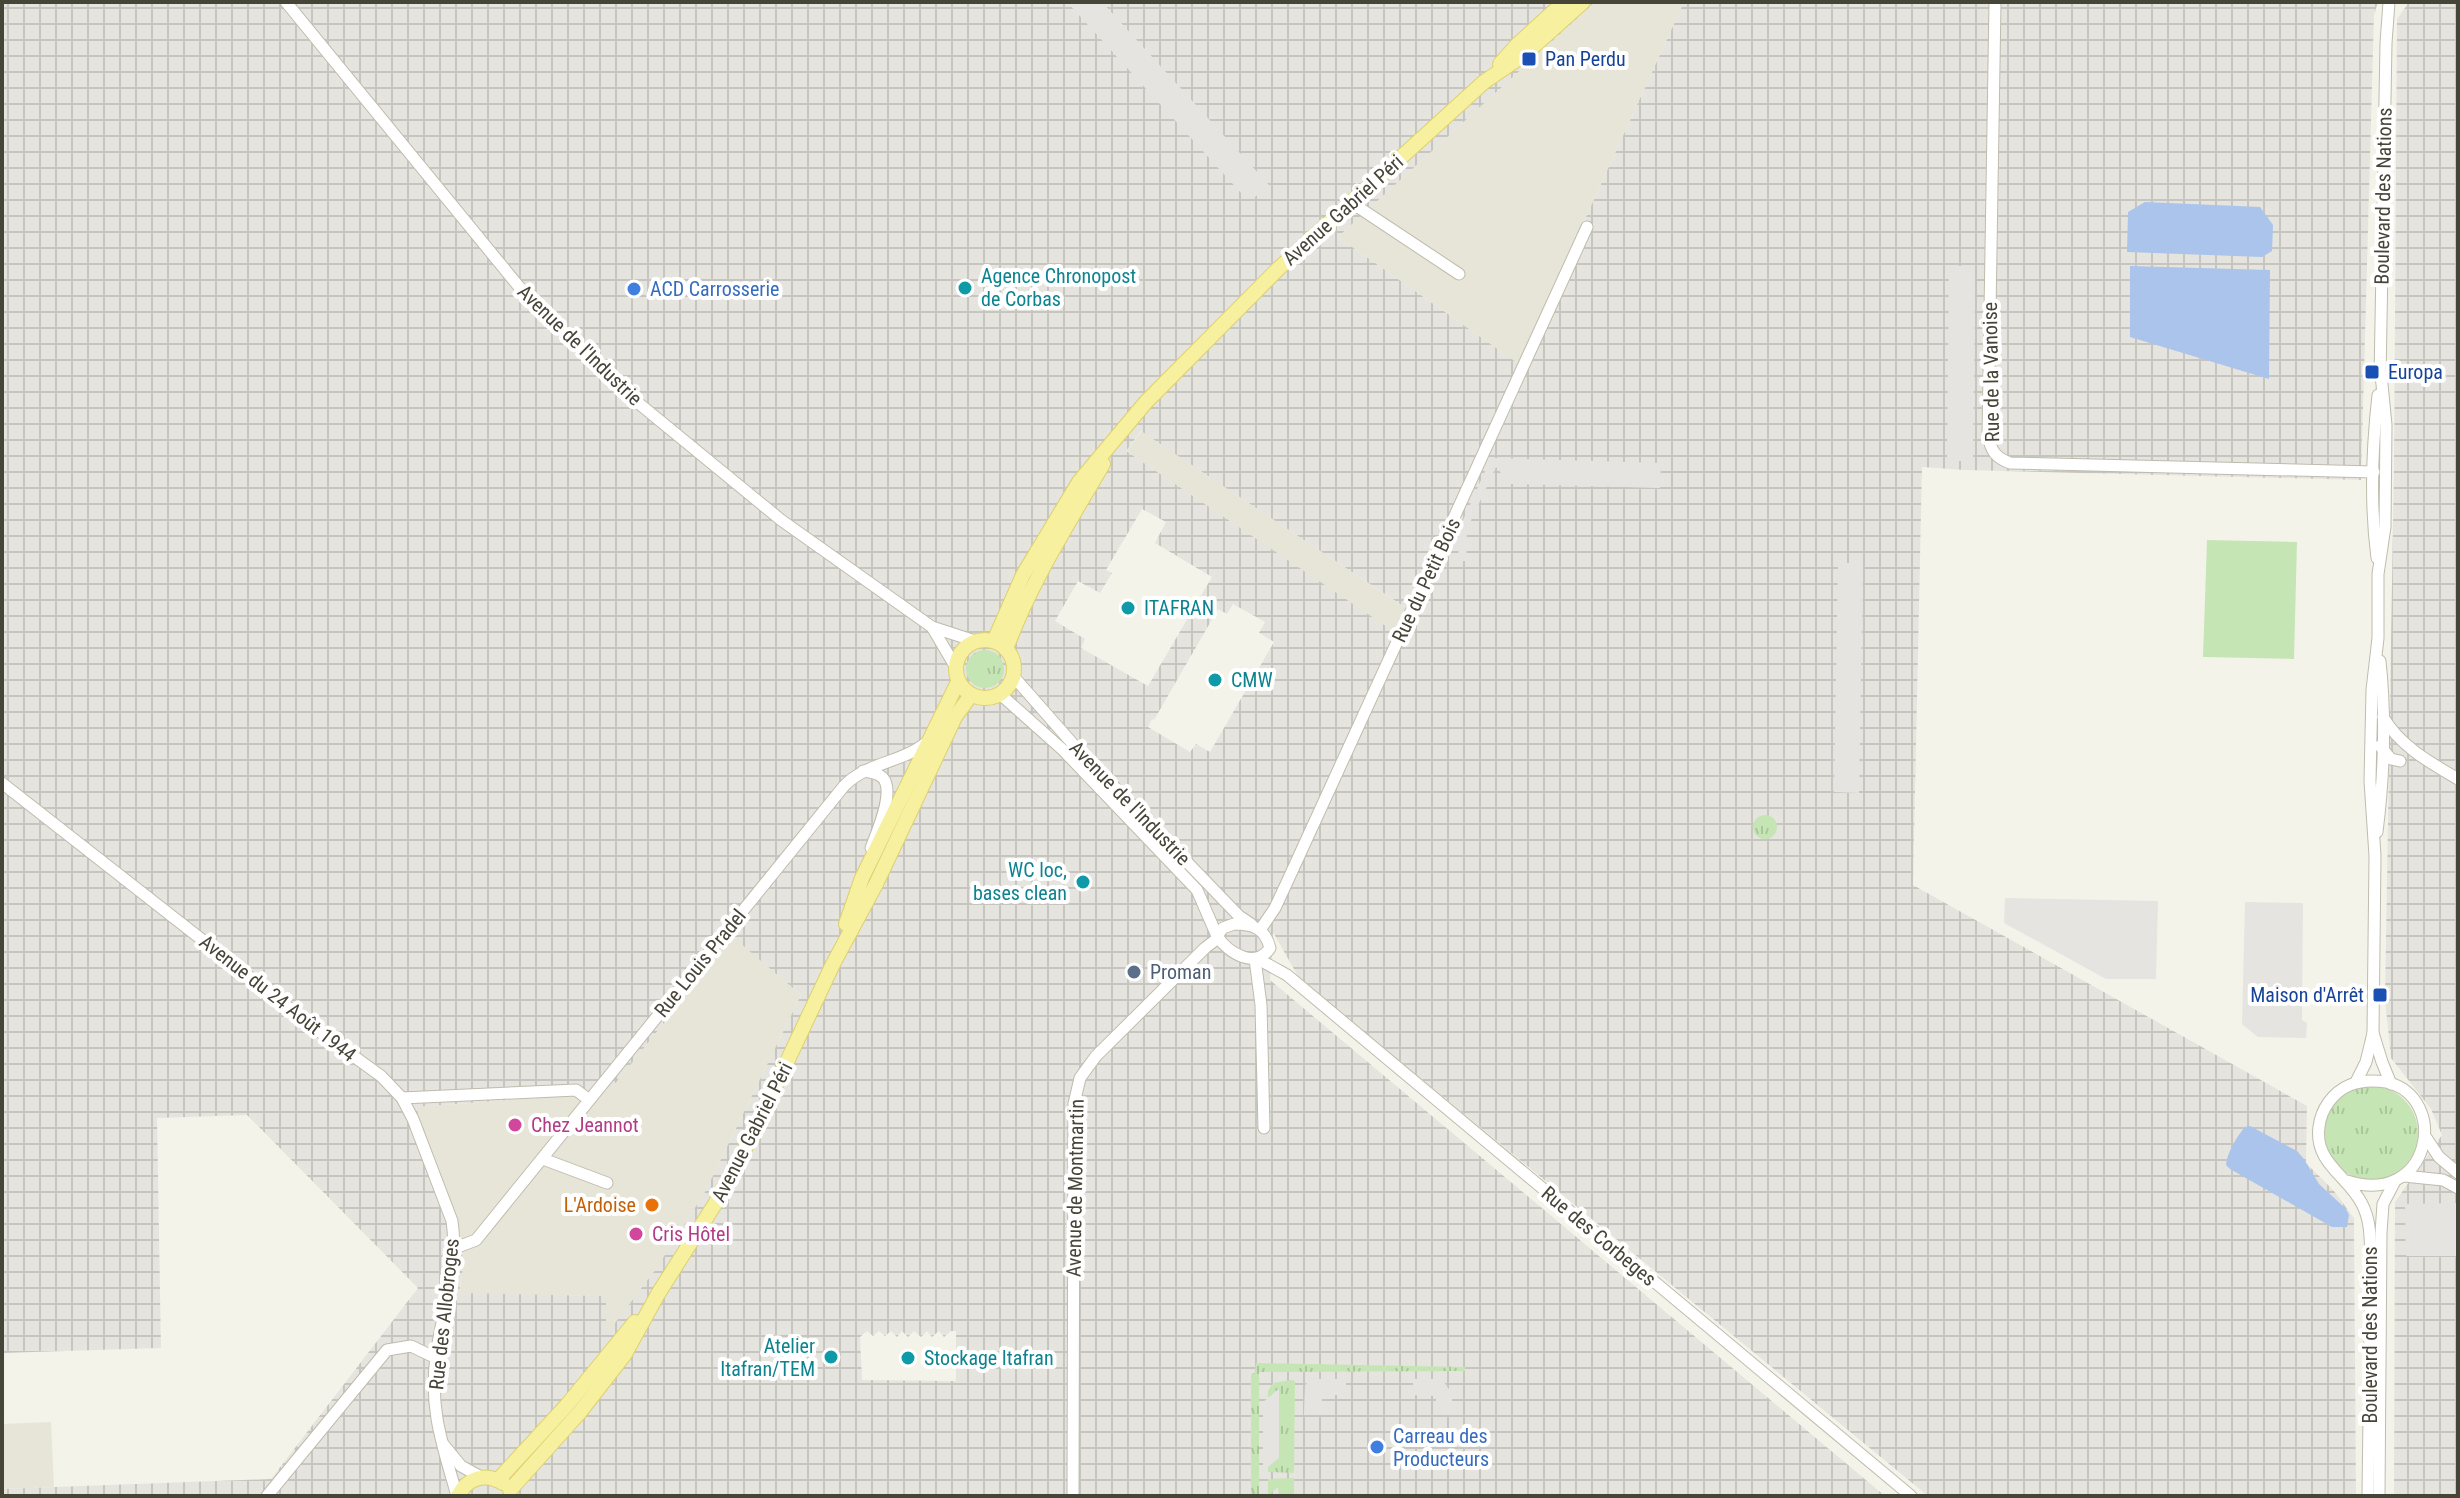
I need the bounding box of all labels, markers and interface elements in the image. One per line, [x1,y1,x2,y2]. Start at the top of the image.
place label: Pan Perdu [1545,47,1626,71]
marker: Pan Perdu [1520,50,1538,68]
street label: Boulevard des Nations [2369,107,2397,285]
street label: Avenue Gabriel Péri [1278,150,1408,270]
place label: Agence Chronopost de Corbas [981,264,1136,311]
place label: ACD Carrosserie [650,277,779,301]
marker: Agence Chronopost de Corbas [956,279,974,297]
street label: Avenue de l'Industrie [513,280,647,410]
marker: ACD Carrosserie [625,280,643,298]
street label: Rue de la Vanoise [1978,302,2004,442]
place label: Europa [2388,360,2443,384]
marker: Europa [2363,363,2381,381]
street label: Rue du Petit Bois [1387,514,1465,646]
place label: ITAFRAN [1144,596,1214,620]
marker: ITAFRAN [1119,599,1137,617]
place label: CMW [1231,668,1273,692]
marker: CMW [1206,671,1224,689]
street label: Avenue de l'Industrie [1065,736,1195,870]
place label: WC loc, bases clean [973,858,1067,905]
marker: WC loc, bases clean [1074,873,1092,891]
street label: Rue Louis Pradel [649,904,751,1022]
street label: Avenue du 24 Août 1944 [195,929,361,1067]
place label: Proman [1150,960,1211,984]
marker: Proman [1125,963,1143,981]
place label: Maison d'Arrêt [2250,983,2364,1007]
marker: Maison d'Arrêt [2371,986,2389,1004]
street label: Avenue Gabriel Péri [706,1058,798,1206]
street label: Avenue de Montmartin [1061,1099,1089,1277]
place label: Chez Jeannot [531,1113,639,1137]
marker: Chez Jeannot [506,1116,524,1134]
street label: Rue des Corbeges [1537,1181,1661,1291]
place label: L'Ardoise [564,1193,636,1217]
marker: L'Ardoise [643,1196,661,1214]
place label: Cris Hôtel [652,1222,730,1246]
marker: Cris Hôtel [627,1225,645,1243]
street label: Rue des Allobroges [424,1237,464,1391]
street label: Boulevard des Nations [2358,1246,2382,1424]
place label: Atelier Itafran/TEM [720,1334,815,1381]
place label: Stockage Itafran [924,1346,1054,1370]
marker: Atelier Itafran/TEM [822,1348,840,1366]
marker: Stockage Itafran [899,1349,917,1367]
place label: Carreau des Producteurs [1393,1424,1489,1471]
marker: Carreau des Producteurs [1368,1438,1386,1456]

